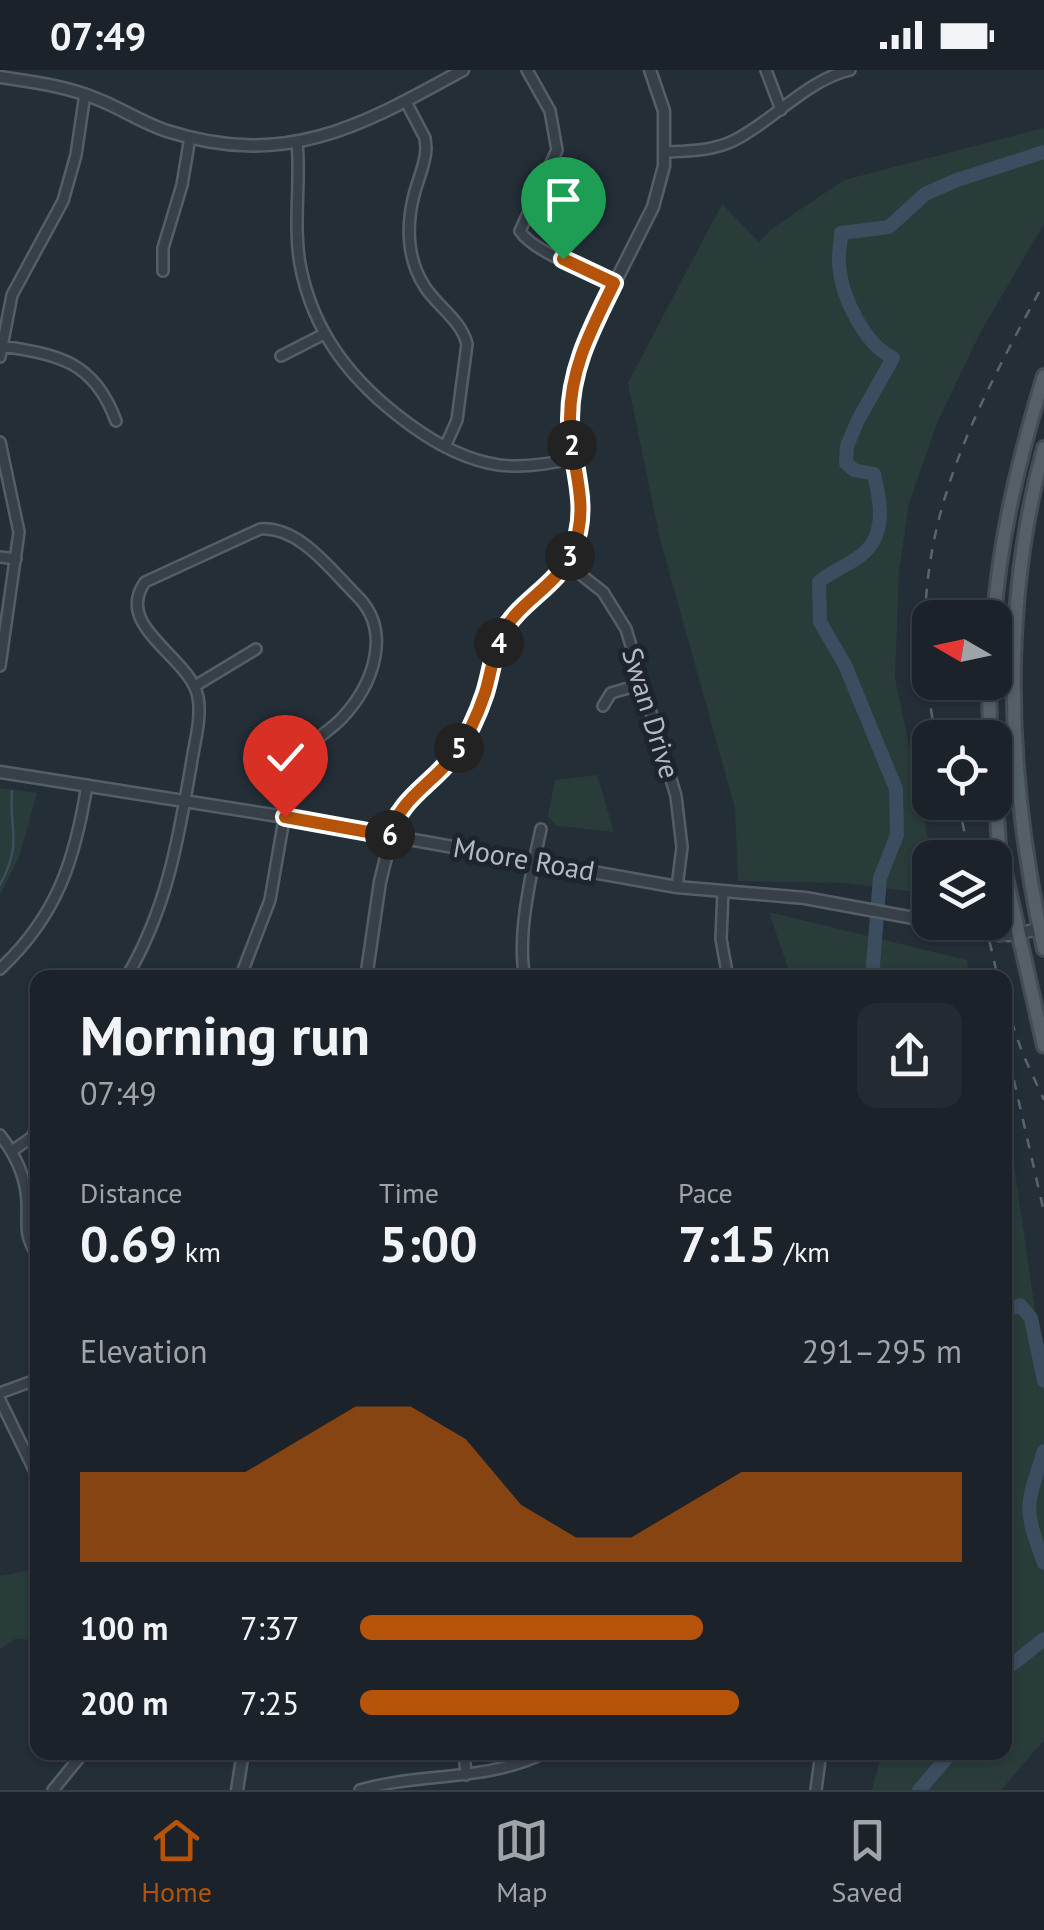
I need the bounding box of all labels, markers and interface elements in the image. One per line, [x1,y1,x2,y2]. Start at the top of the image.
text: 07:49 [50,11,146,60]
pin [521,157,606,260]
icon: arrive [536,172,591,227]
pin: 2 [547,420,597,470]
text: 2 [564,426,580,463]
pin: 3 [545,531,595,581]
text: 3 [562,537,578,574]
north arrow [912,600,1012,700]
map controls [912,600,1012,940]
pin: 4 [474,618,524,668]
text: 4 [491,624,507,661]
street label: Swan Drive [614,643,689,783]
pin [243,715,328,818]
button: locate [912,720,1012,820]
pin: 5 [434,723,484,773]
text: 5 [451,729,467,766]
icon: check [258,730,313,785]
pin: 6 [365,810,415,860]
text: 6 [382,816,398,853]
street label: Moore Road [451,828,598,889]
button: layers [912,840,1012,940]
text: Morning run [80,999,370,1070]
button: share [857,1003,962,1108]
text: 07:49 [80,1072,157,1114]
text: Distance [80,1174,183,1211]
text: Time [379,1174,439,1211]
text: Pace [678,1174,733,1211]
text: 0.69 [80,1211,177,1276]
text: 5:00 [379,1211,478,1276]
text: 7:15 [678,1211,777,1276]
text: km [177,1233,221,1270]
text: /km [777,1233,830,1270]
text: Elevation [80,1330,207,1372]
text: 291–295 m [802,1330,962,1372]
text: 100 m [80,1607,168,1649]
text: 7:37 [240,1607,299,1649]
text: 200 m [80,1682,168,1724]
text: 7:25 [240,1682,299,1724]
tab: Home [141,1813,212,1910]
tab: Map [494,1813,549,1910]
tab: Saved [832,1813,903,1910]

